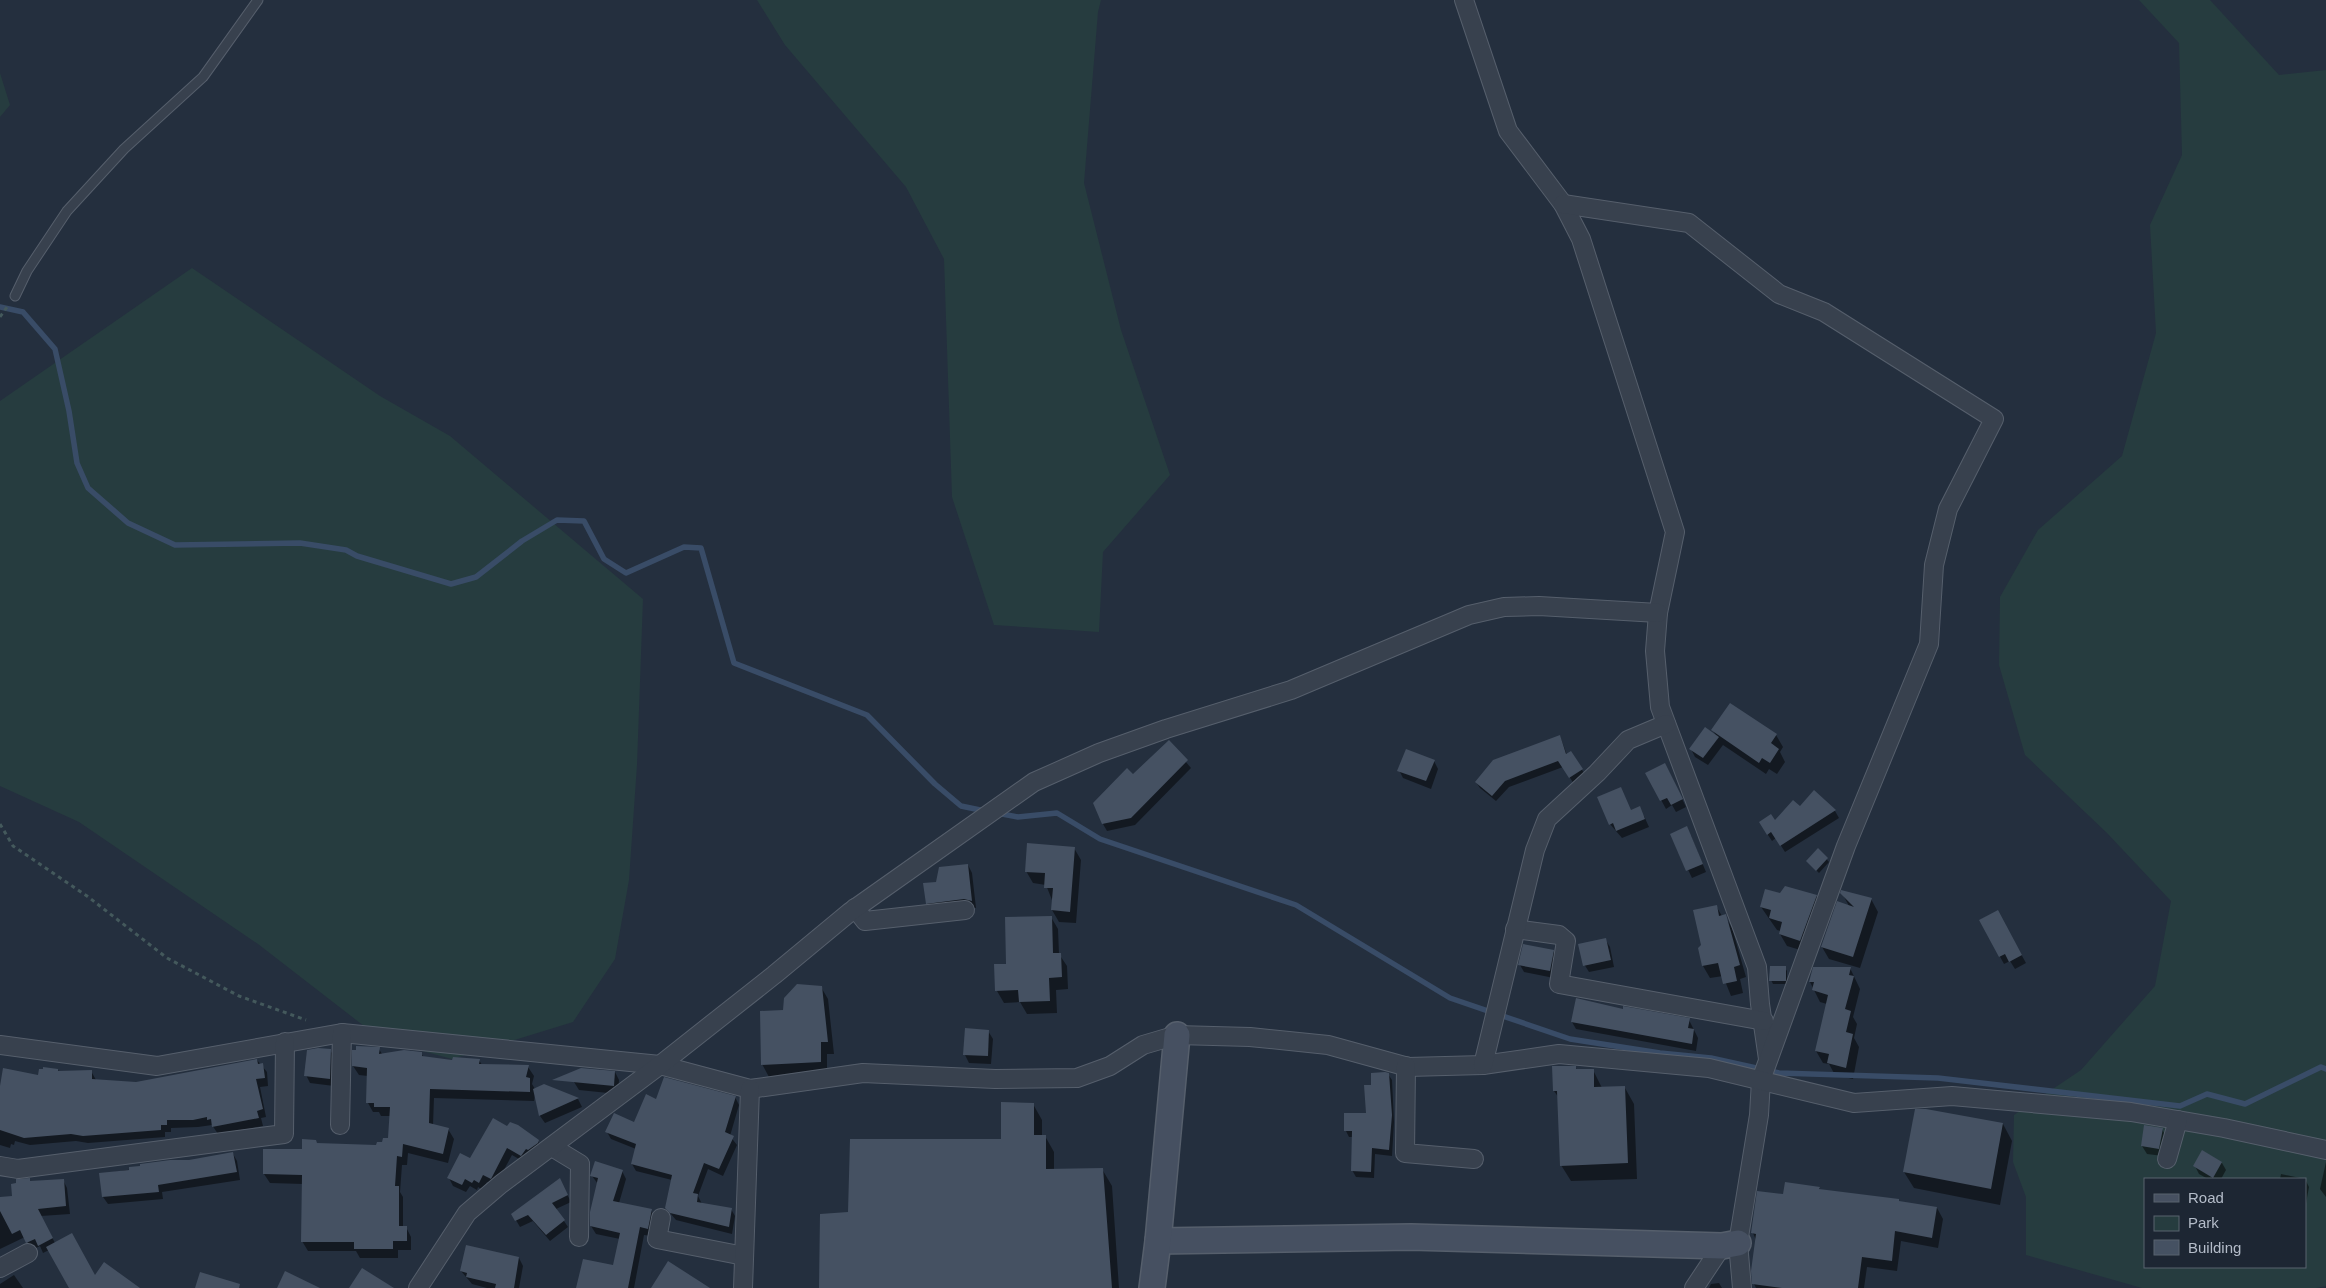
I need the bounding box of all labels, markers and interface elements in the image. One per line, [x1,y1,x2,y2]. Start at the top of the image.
legend [2144,1178,2306,1268]
text: Road [2188,1189,2224,1206]
text: Park [2188,1214,2219,1231]
text: Building [2188,1239,2241,1256]

